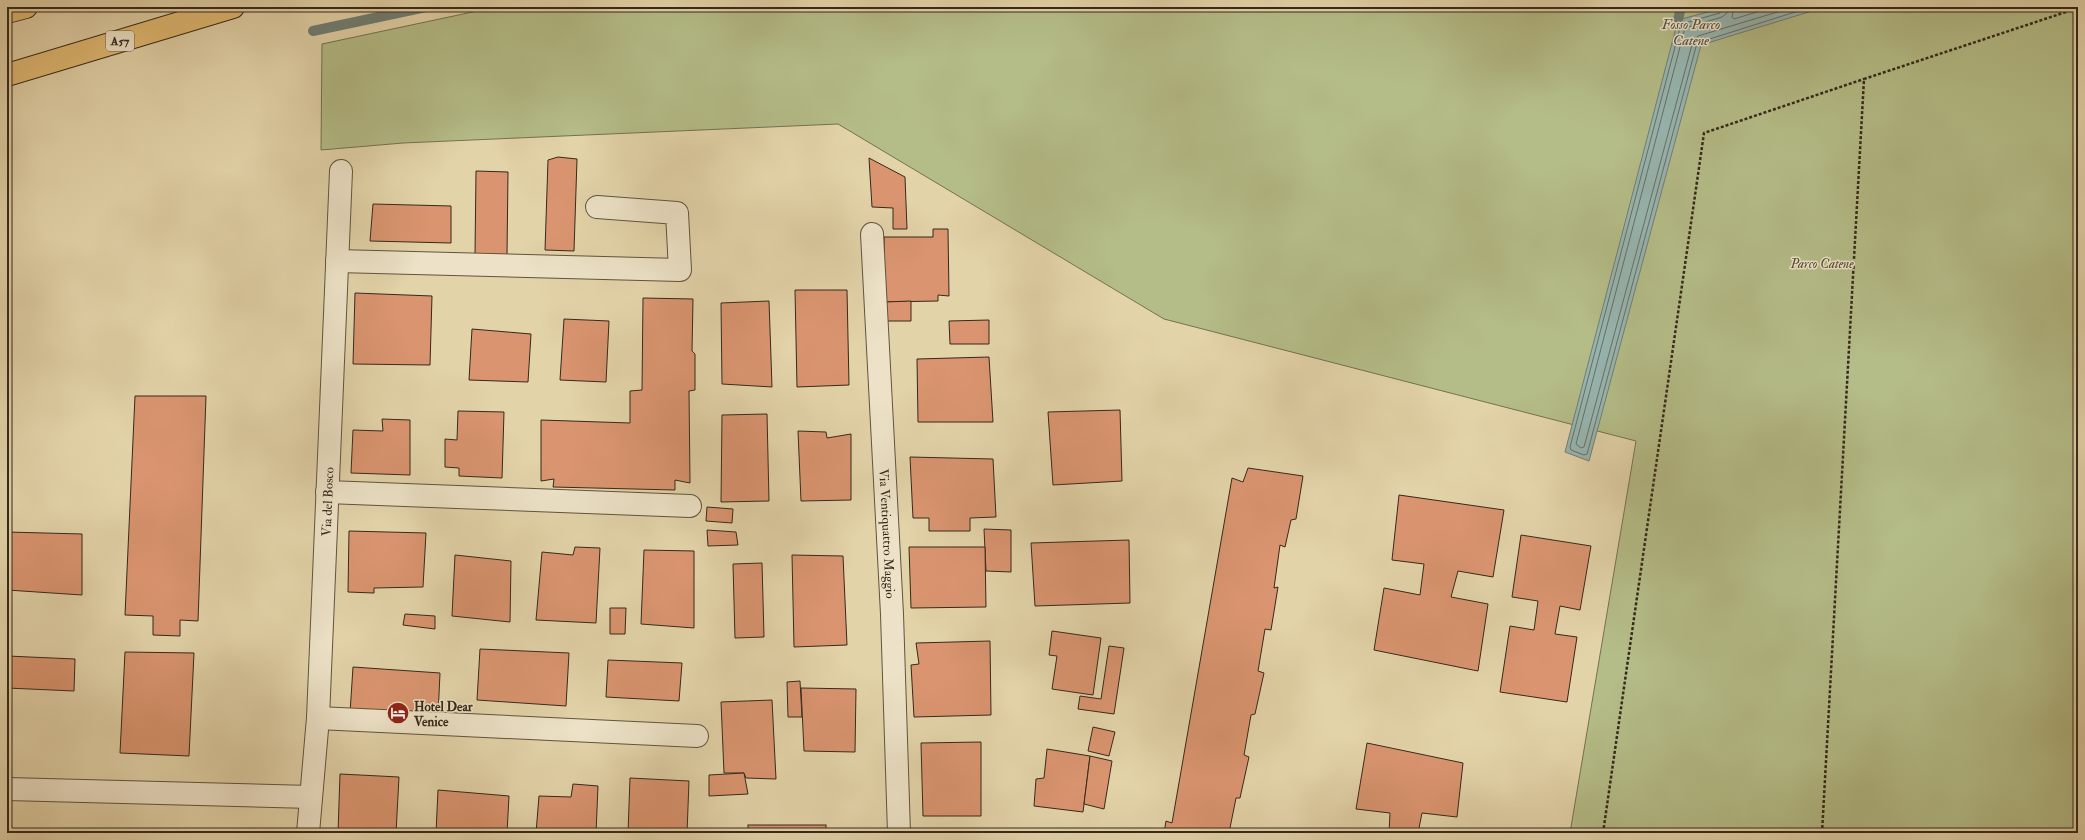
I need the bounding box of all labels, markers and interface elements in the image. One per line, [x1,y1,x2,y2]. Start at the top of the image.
water label: Fosso Parco Catene [1661,16,1720,49]
road number: A57 [106,31,134,51]
park label: Parco Catene [1789,256,1854,272]
street label: Via del Bosco [319,467,338,537]
street label: Via Ventiquattro Maggio [875,468,898,599]
place label: Hotel Dear Venice [413,699,474,730]
hotel icon: Hotel Dear Venice [385,700,411,726]

